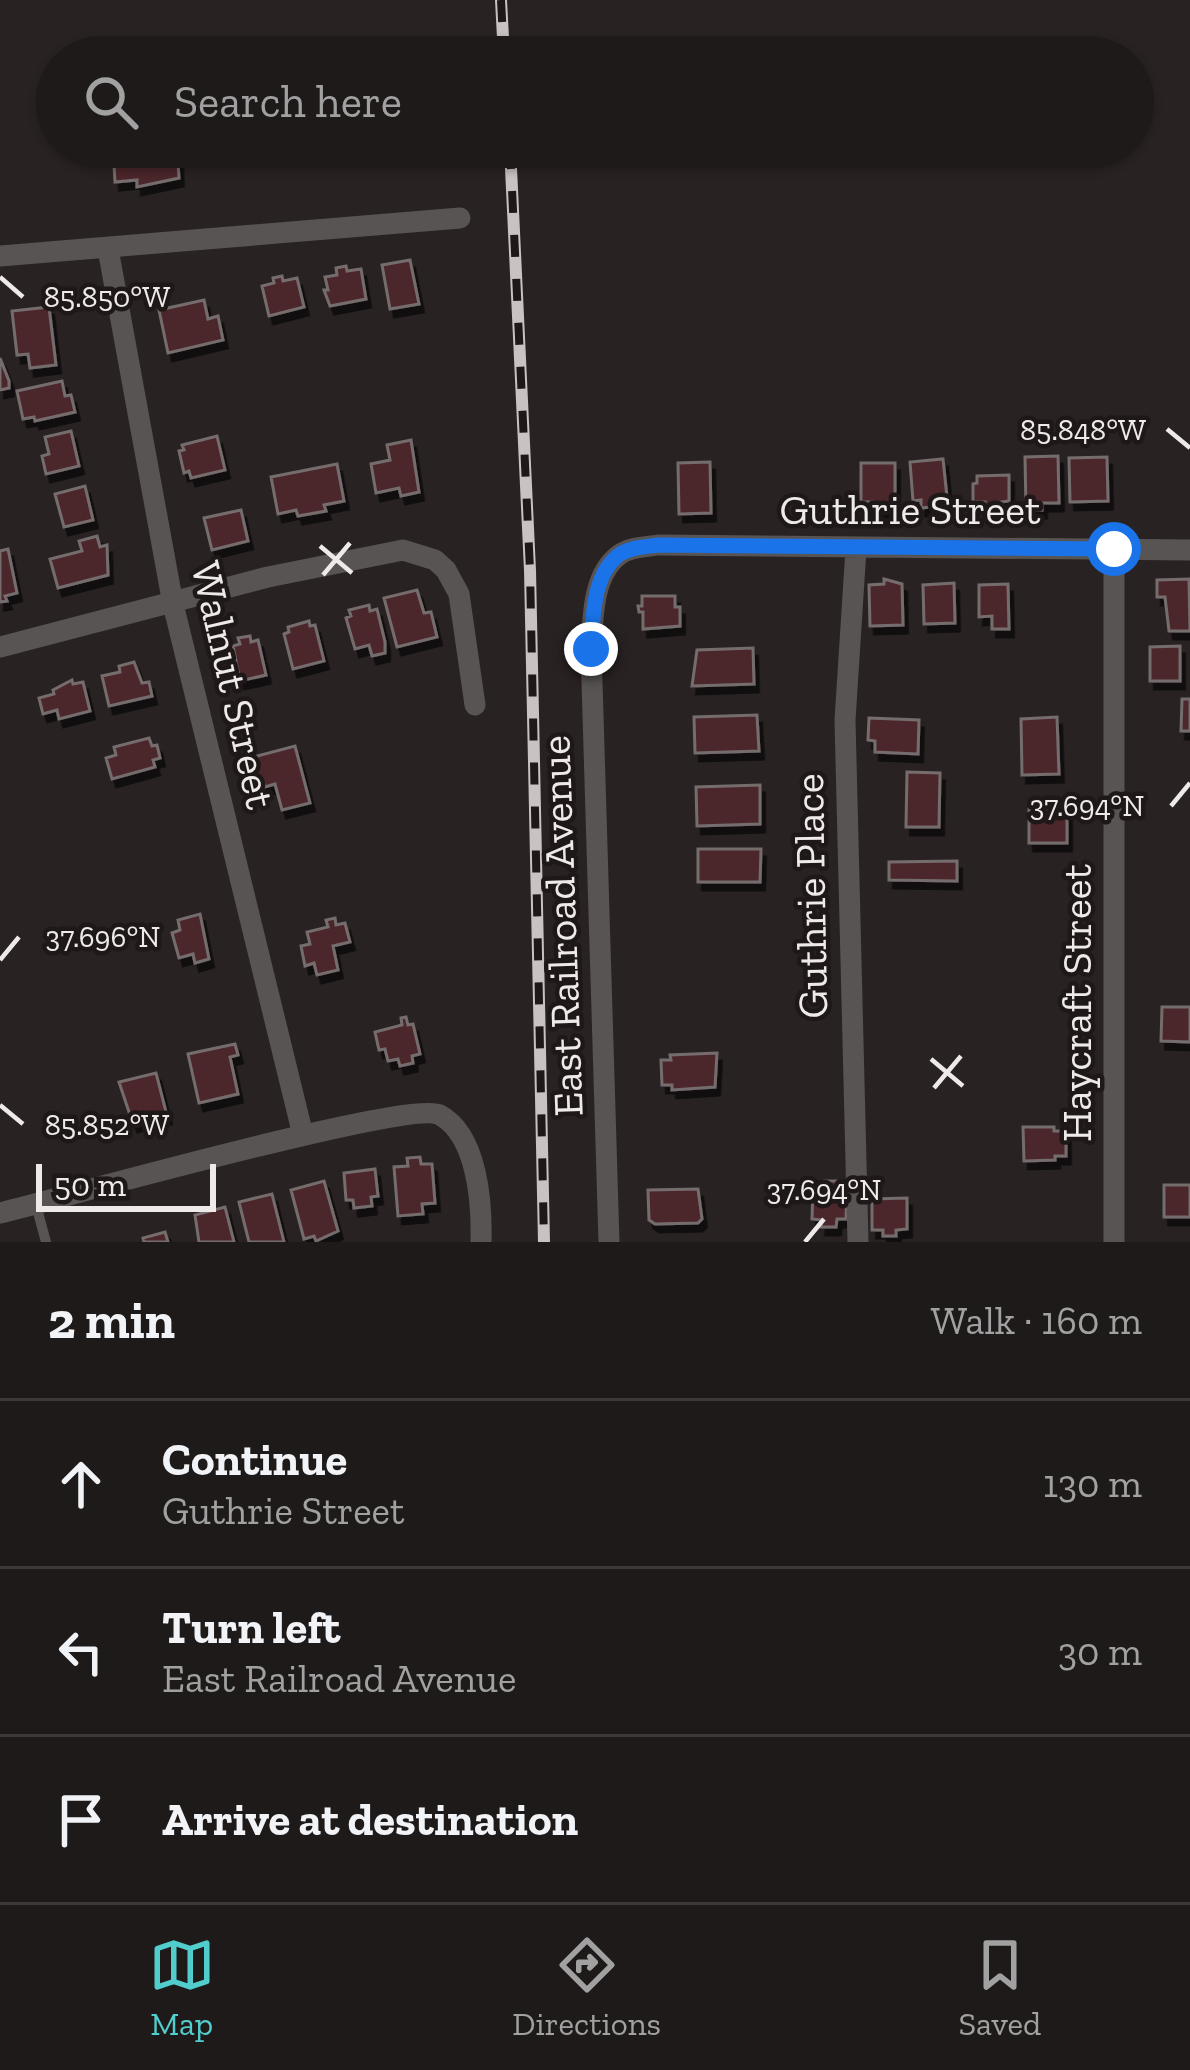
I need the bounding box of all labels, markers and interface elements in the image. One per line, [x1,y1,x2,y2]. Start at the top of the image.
search box [36,36,1154,168]
icon: search [78,69,144,135]
text: Search here [174,75,402,129]
text: 85.850°W [44,279,170,315]
text: 85.848°W [1020,412,1146,448]
street label: Guthrie Street [779,484,1041,535]
route start [1087,522,1141,576]
street label: Walnut Street [180,556,287,814]
route end [564,622,618,676]
street label: East Railroad Avenue [529,734,594,1118]
street label: Guthrie Place [783,773,838,1019]
text: 37.694°N [1030,788,1144,824]
street label: Haycraft Street [1051,864,1102,1142]
text: 37.696°N [46,919,161,955]
text: 85.852°W [45,1107,169,1143]
scale bar [36,1158,216,1211]
text: 50 m [54,1165,126,1204]
text: 37.694°N [767,1172,881,1208]
text: 2 min [48,1290,175,1351]
text: Walk · 160 m [931,1297,1142,1344]
text: Continue [162,1433,347,1487]
icon: ahead [48,1451,114,1517]
text: 130 m [1043,1460,1142,1507]
text: Guthrie Street [162,1487,404,1534]
text: Turn left [162,1601,340,1655]
icon: left [48,1619,114,1685]
text: 30 m [1058,1628,1142,1675]
text: East Railroad Avenue [162,1655,516,1702]
icon: arrive [48,1787,114,1853]
text: Arrive at destination [162,1793,578,1847]
tab: Map [149,1932,215,2043]
tab: Directions [512,1932,661,2043]
tab: Saved [959,1932,1041,2043]

